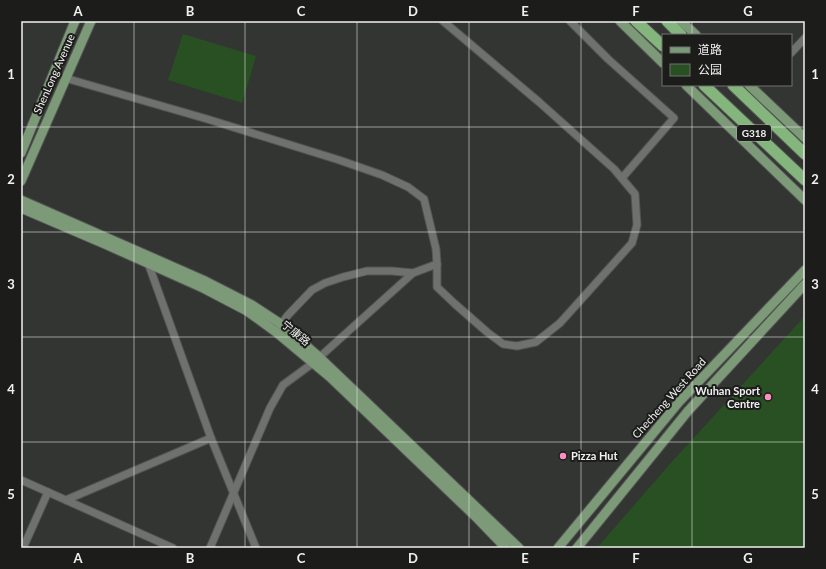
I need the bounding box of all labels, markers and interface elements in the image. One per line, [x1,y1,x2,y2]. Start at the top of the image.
text: A [72,3,83,19]
text: B [186,3,195,19]
text: C [297,3,306,19]
text: D [408,3,418,19]
text: E [521,3,529,19]
text: F [632,3,640,19]
text: G [743,3,753,19]
street label: ShenLong Avenue [30,32,77,116]
legend [662,34,792,86]
text: 道路 [698,42,722,57]
text: 公园 [698,62,722,77]
text: 1 [7,66,15,82]
text: 1 [811,66,819,82]
road number: G318 [737,125,771,141]
text: 2 [7,171,15,187]
text: 2 [811,171,819,187]
text: 3 [7,276,15,292]
text: 3 [811,276,819,292]
street label: 宁康路 [279,317,313,348]
street label: Checheng West Road [629,355,708,440]
text: 4 [7,381,15,397]
text: 4 [811,381,819,397]
place label: Wuhan Sport Centre [695,384,761,410]
marker: Wuhan Sport Centre [763,392,773,402]
place label: Pizza Hut [571,449,619,462]
marker: Pizza Hut [558,451,568,461]
text: 5 [7,486,15,502]
text: 5 [811,486,819,502]
text: A [72,550,83,566]
text: B [186,550,195,566]
text: C [297,550,306,566]
text: D [408,550,418,566]
text: E [521,550,529,566]
text: F [632,550,640,566]
text: G [743,550,753,566]

